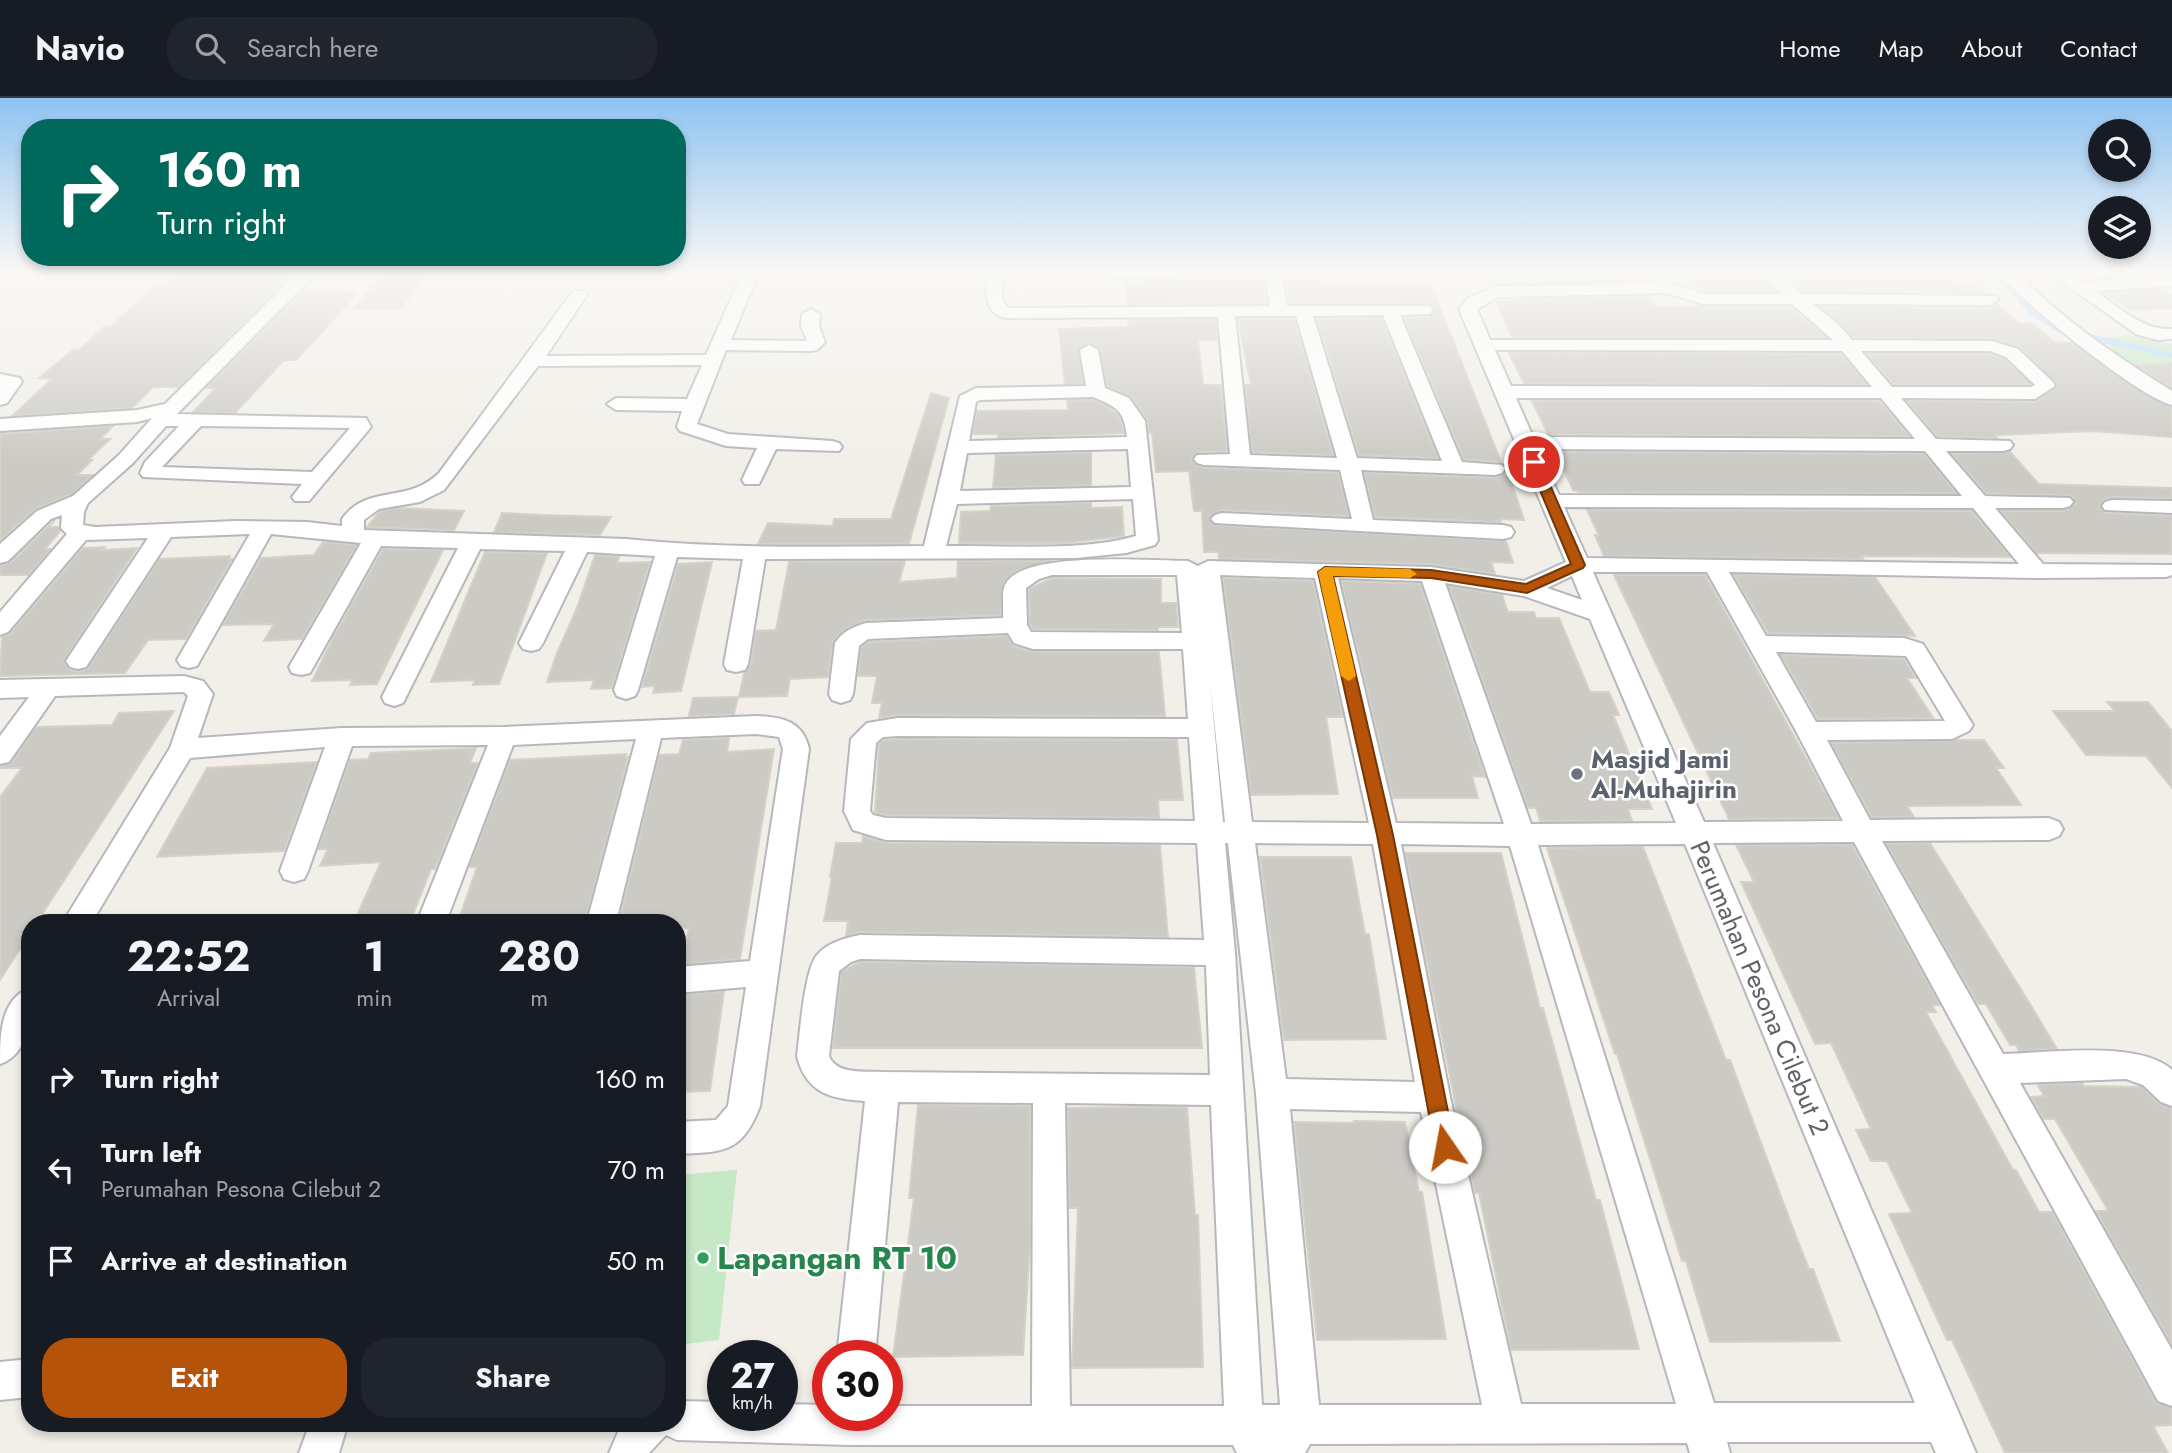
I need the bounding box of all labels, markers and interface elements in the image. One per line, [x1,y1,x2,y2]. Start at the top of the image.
search box [167,17,657,80]
text: Navio [35,25,125,72]
icon: search [191,29,229,67]
text: Search here [247,29,378,67]
text: Home [1779,31,1841,66]
text: Map [1879,31,1923,66]
text: About [1961,31,2022,66]
text: Contact [2060,31,2137,66]
map controls [2088,119,2151,259]
button: search [2088,119,2151,182]
text: 160 m [157,135,302,205]
icon: right [42,147,133,238]
button: layers [2088,196,2151,259]
text: Turn right [157,200,286,246]
pin [1504,432,1564,492]
icon: arrive [1515,443,1553,481]
place label: Masjid Jami Al-Muhajirin [1590,740,1737,808]
marker: Masjid Jami Al-Muhajirin [1569,766,1585,782]
street label: Perumahan Pesona Cilebut 2 [1681,835,1839,1141]
text: 22:52 [127,926,250,987]
text: 1 [364,926,385,987]
text: 280 [498,926,580,987]
text: Arrival [157,981,220,1015]
text: min [356,981,392,1015]
text: m [530,981,548,1015]
icon: right [42,1060,80,1098]
text: Turn right [101,1060,219,1098]
text: 160 m [595,1060,665,1098]
position arrow [1408,1110,1482,1184]
text: Turn left [101,1134,201,1172]
icon: left [42,1151,80,1189]
text: 70 m [608,1151,665,1189]
text: Perumahan Pesona Cilebut 2 [101,1172,381,1206]
place label: Lapangan RT 10 [717,1235,957,1281]
icon: arrive [42,1242,80,1280]
text: Arrive at destination [101,1242,348,1280]
text: 50 m [607,1242,665,1280]
marker: Lapangan RT 10 [695,1250,711,1266]
button: Exit [42,1338,347,1418]
button: Share [361,1338,665,1418]
speed limit sign: 30 [812,1340,903,1431]
text: 27 [730,1351,775,1401]
text: km/h [732,1390,773,1416]

